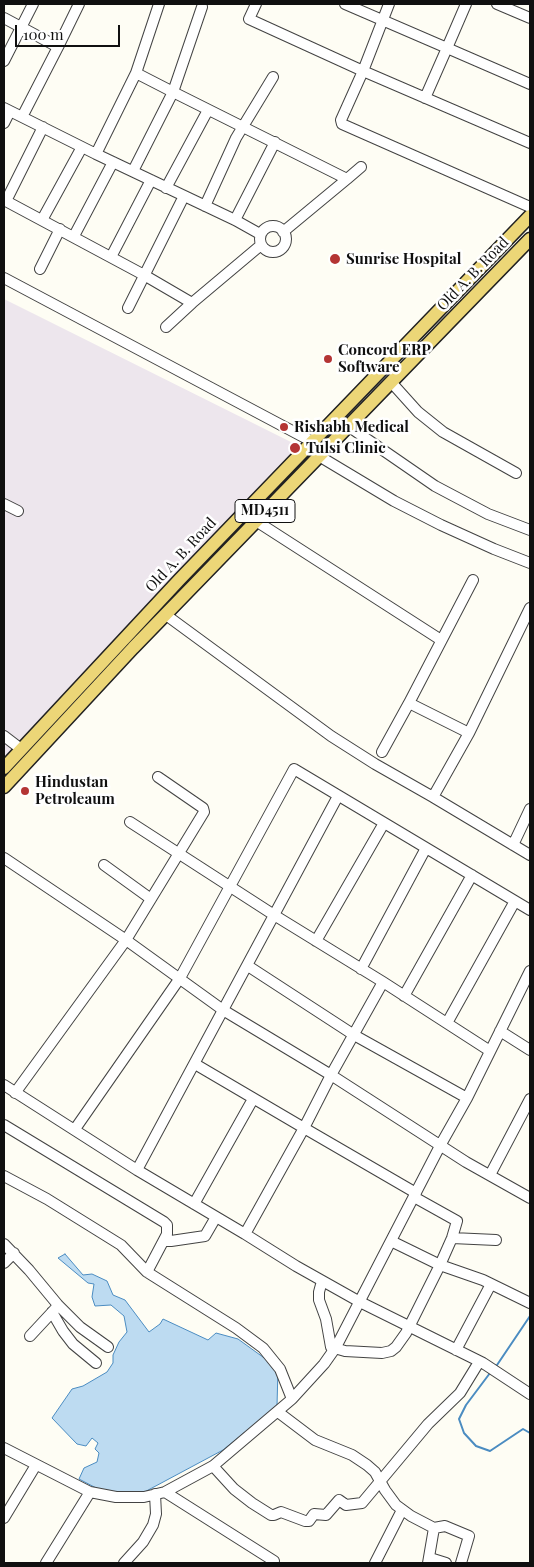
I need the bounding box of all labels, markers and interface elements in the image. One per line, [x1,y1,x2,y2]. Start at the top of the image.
scale bar [18,15,122,47]
text: 100 m [23,24,64,44]
street label: Old A. B. Road [433,233,513,315]
place label: Sunrise Hospital [346,250,461,268]
marker: Sunrise Hospital [328,252,342,266]
place label: Concord ERP Software [338,341,431,376]
marker: Concord ERP Software [322,353,334,365]
place label: Rishabh Medical [294,418,409,436]
marker: Rishabh Medical [278,421,290,433]
place label: Tulsi Clinic [306,439,386,457]
marker: Tulsi Clinic [288,441,302,455]
road number: MD4511 [235,500,295,522]
street label: Old A. B. Road [142,514,220,596]
place label: Hindustan Petroleaum [35,773,115,808]
marker: Hindustan Petroleaum [19,785,31,797]

